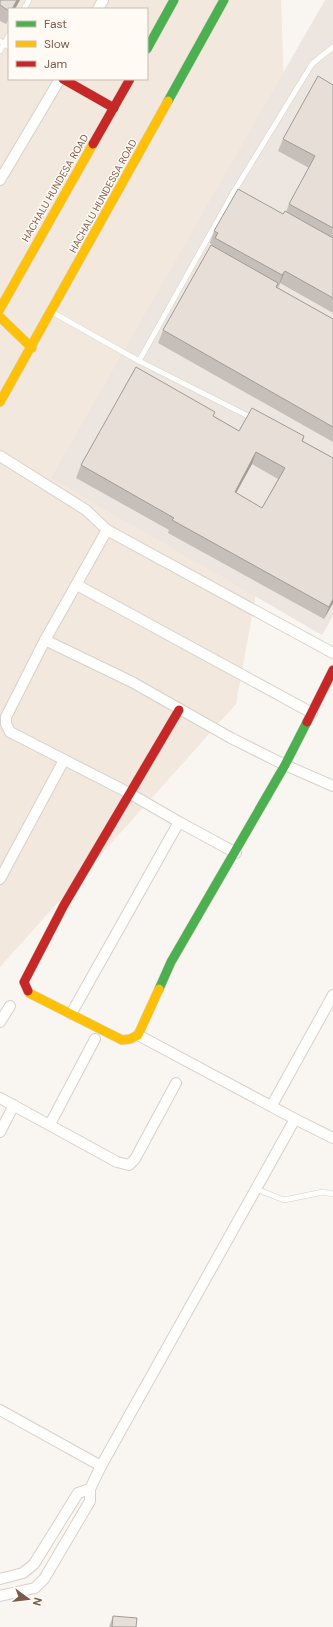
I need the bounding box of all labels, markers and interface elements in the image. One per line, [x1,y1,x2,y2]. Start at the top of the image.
legend [8,8,148,80]
text: Fast [44,16,67,32]
text: Slow [44,36,70,52]
text: Jam [44,56,67,72]
street label: HACHALU HUNDESA ROAD [19,132,91,244]
street label: HACHALU HUNDESSA ROAD [66,137,140,255]
north arrow [8,1579,48,1619]
text: N [30,1596,45,1607]

